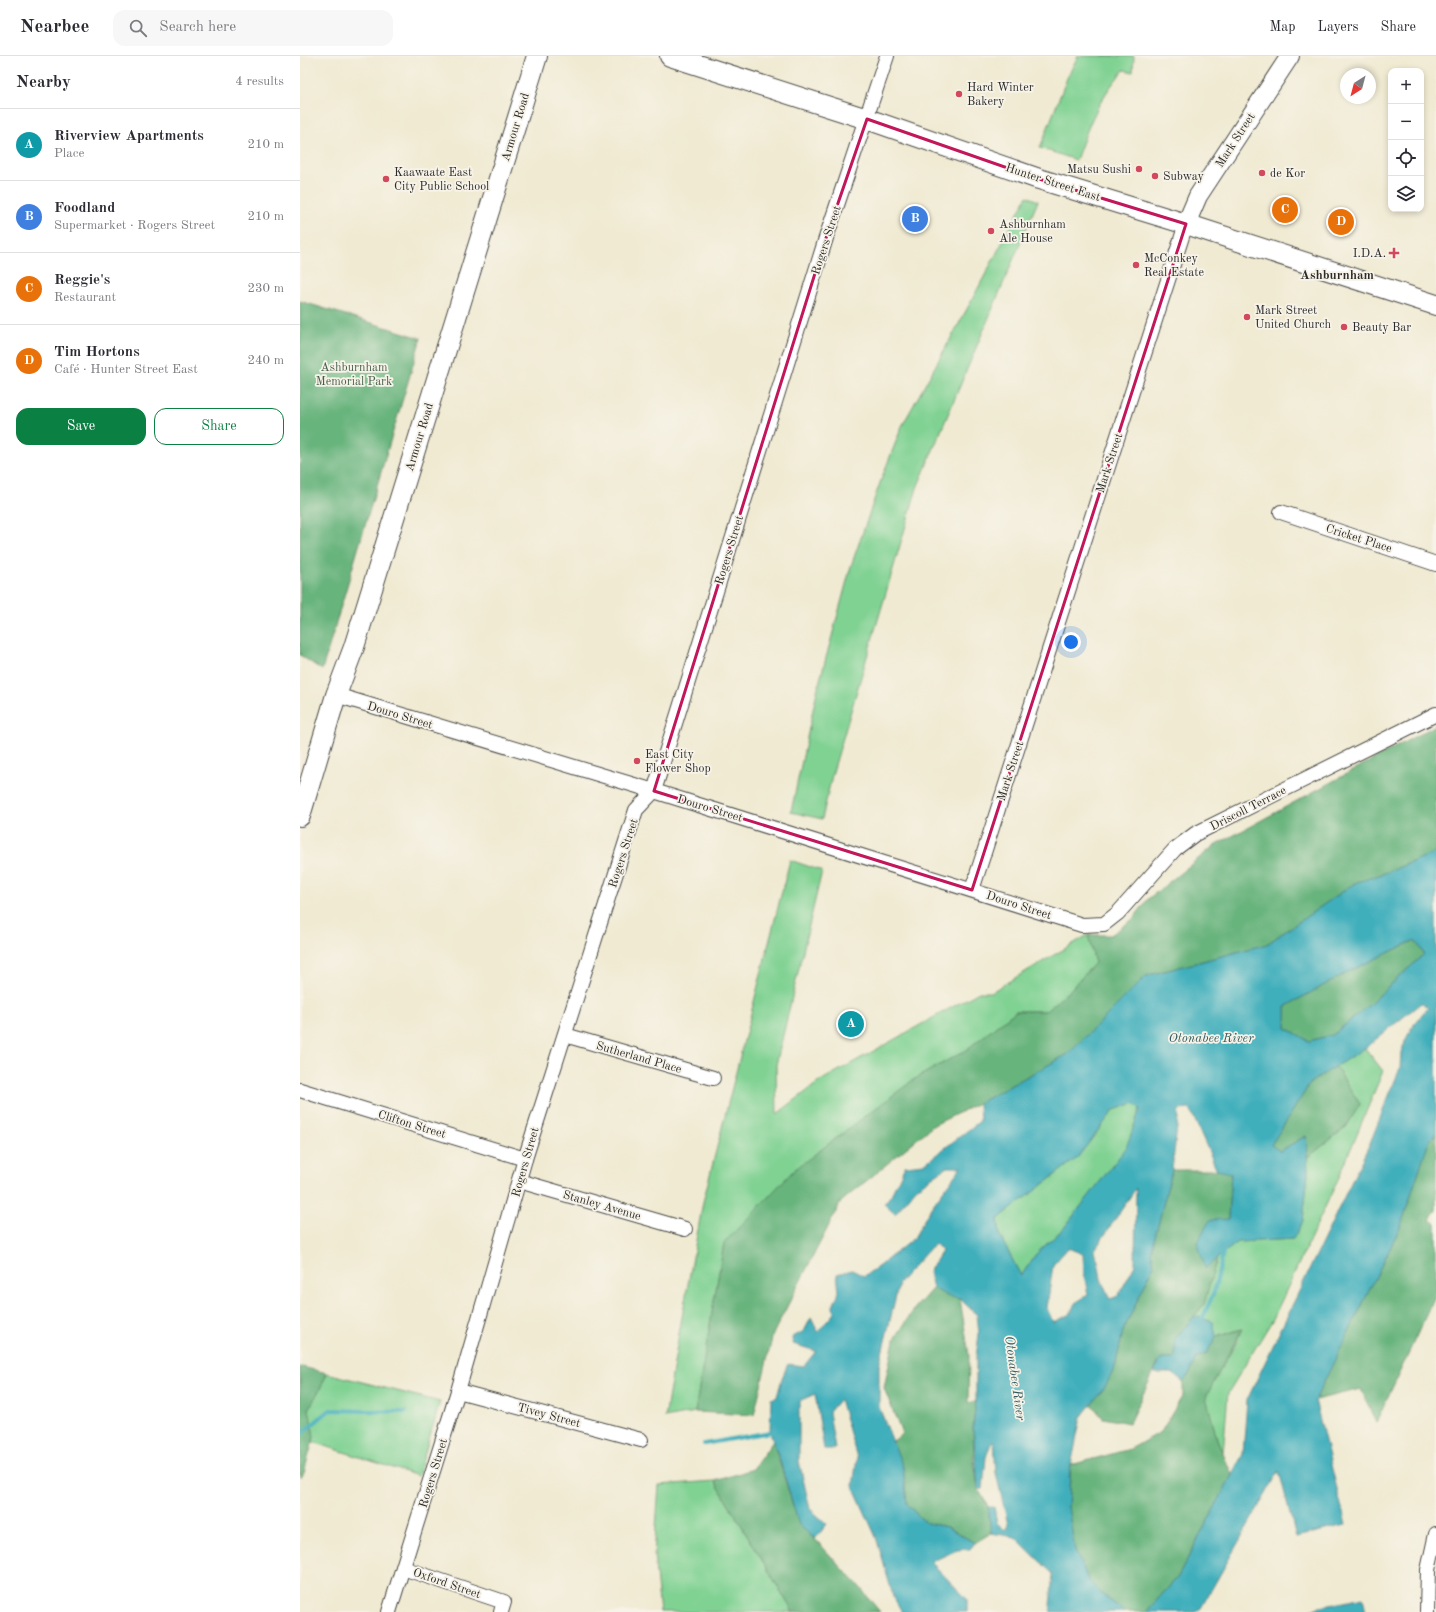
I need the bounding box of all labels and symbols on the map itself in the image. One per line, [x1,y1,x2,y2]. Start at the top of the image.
north arrow [1340,68,1376,104]
place label: Hard Winter Bakery [967,82,1034,108]
marker: Hard Winter Bakery [954,89,964,99]
street label: Armour Road [500,92,532,163]
street label: Mark Street [1214,111,1258,170]
street label: Hunter Street East [1004,162,1102,204]
place label: Matsu Sushi [1067,164,1131,176]
marker: Matsu Sushi [1134,164,1144,174]
place label: Kaawaate East City Public School [394,167,489,193]
marker: de Kor [1257,168,1267,178]
place label: de Kor [1270,168,1305,180]
marker: Subway [1150,171,1160,181]
place label: Subway [1163,171,1204,183]
marker: Kaawaate East City Public School [381,174,391,184]
pin: C [1272,195,1298,225]
street label: Rogers Street [810,204,844,276]
pin: B [902,204,928,234]
pin: D [1328,207,1354,237]
place label: Ashburnham Ale House [999,219,1066,245]
marker: Ashburnham Ale House [986,226,996,236]
place label: I.D.A. [1353,248,1386,260]
marker: I.D.A. [1389,248,1399,258]
place label: McConkey Real Estate [1144,253,1204,279]
marker: McConkey Real Estate [1131,260,1141,270]
district label: Ashburnham [1300,269,1374,282]
place label: Mark Street United Church [1255,305,1332,331]
marker: Mark Street United Church [1242,312,1252,322]
marker: Beauty Bar [1339,322,1349,332]
place label: Beauty Bar [1352,322,1411,334]
park label: Ashburnham Memorial Park [316,362,392,388]
street label: Armour Road [404,402,436,473]
street label: Mark Street [1095,432,1125,495]
street label: Rogers Street [714,514,746,586]
street label: Cricket Place [1324,523,1394,555]
your location [1061,632,1081,652]
street label: Douro Street [366,700,434,732]
street label: Mark Street [996,740,1026,803]
place label: East City Flower Shop [645,749,711,775]
marker: East City Flower Shop [632,756,642,766]
street label: Driscoll Terrace [1209,784,1289,833]
street label: Douro Street [676,793,744,825]
street label: Rogers Street [607,817,641,889]
street label: Douro Street [985,890,1053,922]
pin: A [838,1009,864,1039]
water label: Otonabee River [1168,1032,1254,1045]
street label: Sutherland Place [595,1040,683,1076]
street label: Clifton Street [376,1109,447,1141]
street label: Rogers Street [510,1126,542,1198]
street label: Stanley Avenue [561,1189,643,1223]
water label: Otonabee River [1002,1335,1027,1422]
street label: Tivey Street [516,1402,582,1430]
street label: Rogers Street [418,1437,450,1509]
street label: Oxford Street [411,1567,482,1601]

